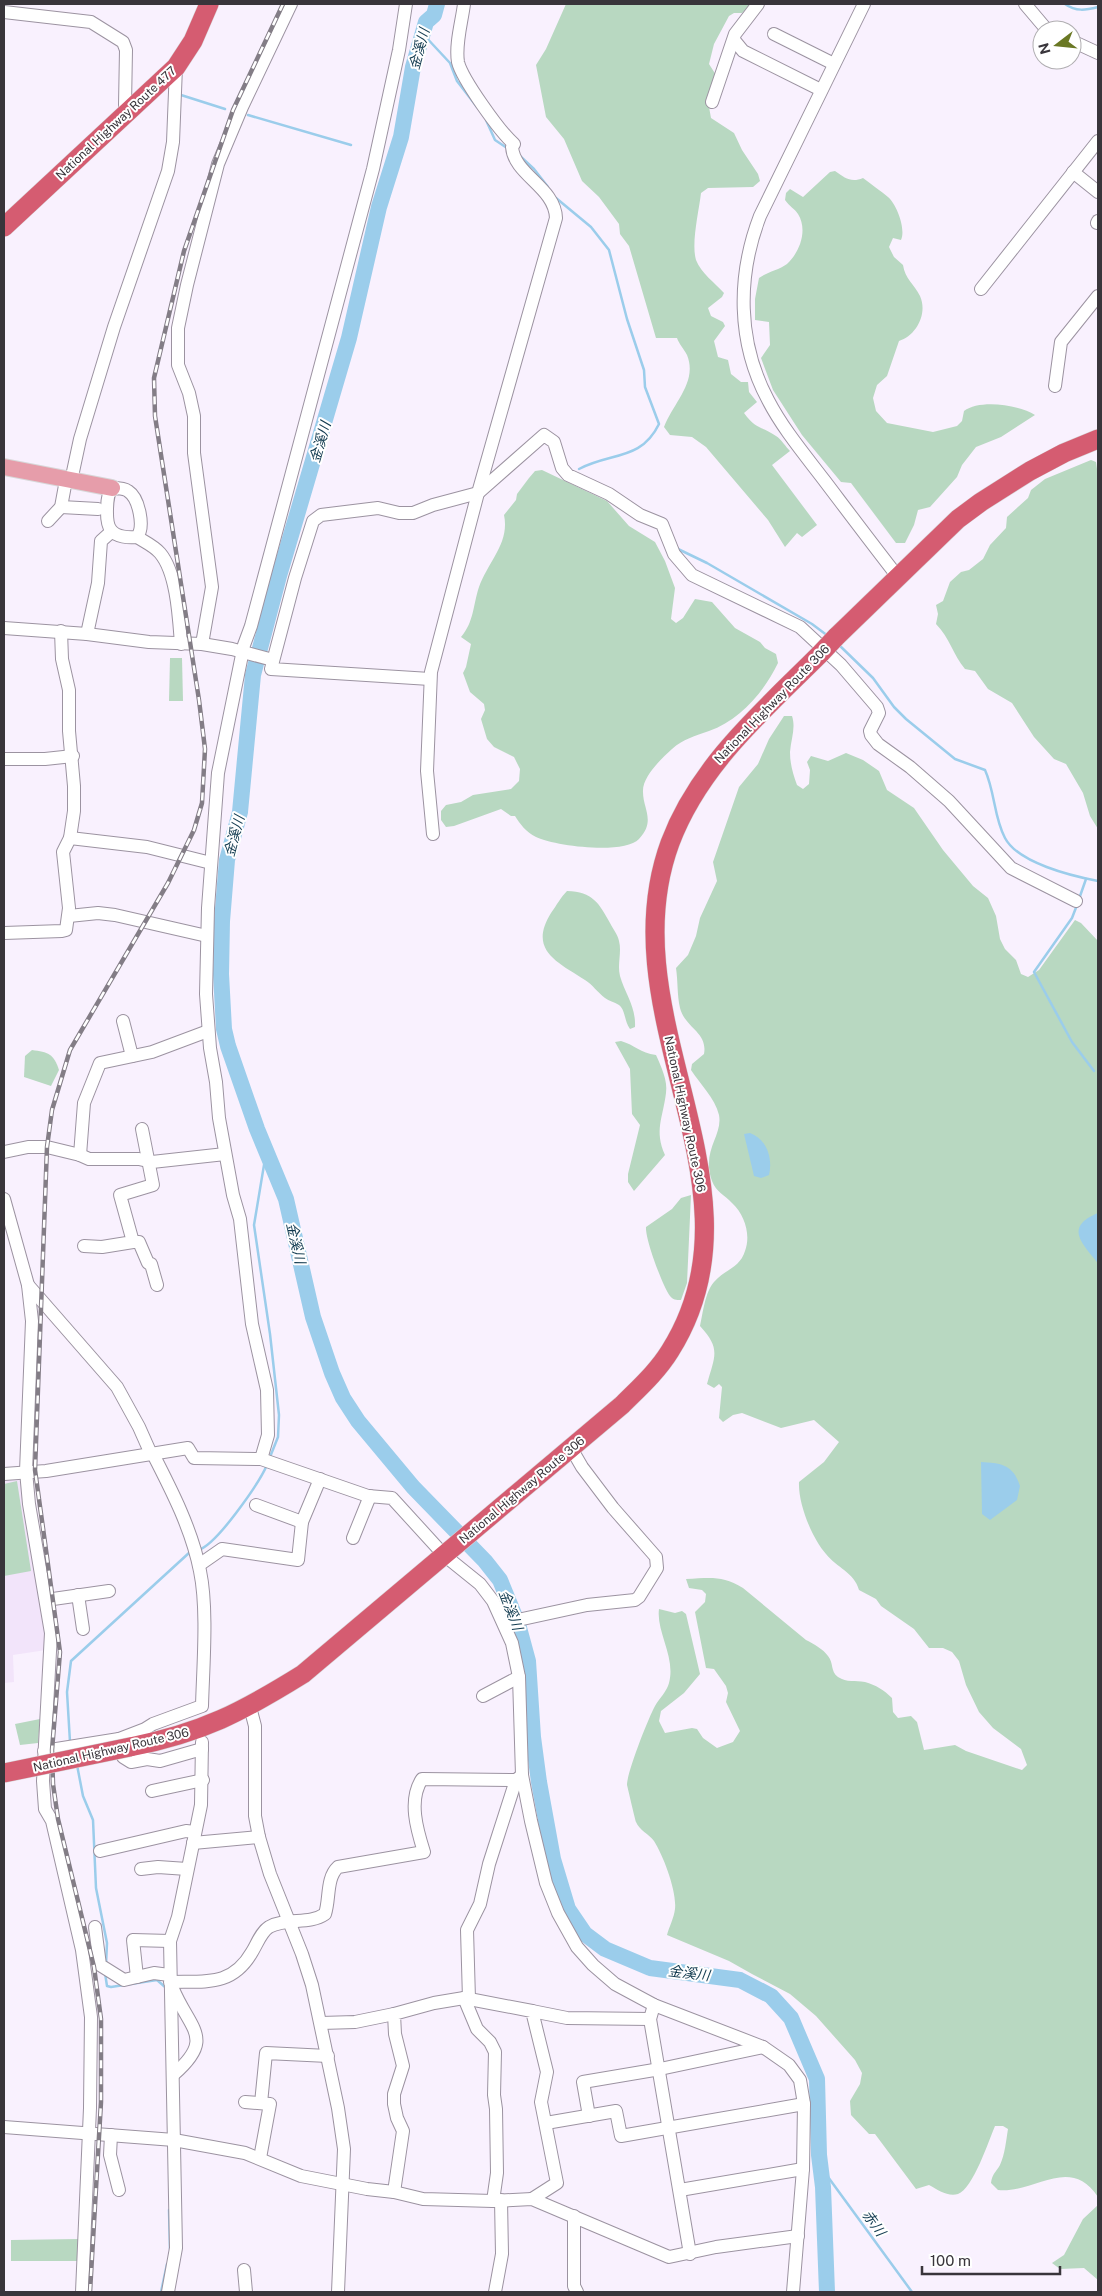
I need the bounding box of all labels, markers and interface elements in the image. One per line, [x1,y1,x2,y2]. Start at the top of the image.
north arrow [1032,20,1082,70]
water label: 金溪川 [406,25,433,71]
text: N [1035,41,1054,56]
street label: National Highway Route 477 [53,64,179,182]
water label: 金溪川 [307,418,334,464]
street label: National Highway Route 306 [712,642,832,766]
water label: 金溪川 [221,812,248,858]
street label: National Highway Route 306 [662,1035,708,1193]
water label: 金溪川 [283,1221,309,1267]
street label: National Highway Route 306 [457,1433,587,1547]
water label: 金溪川 [496,1588,527,1634]
street label: National Highway Route 306 [32,1725,190,1775]
water label: 金溪川 [667,1963,713,1984]
water label: 赤川 [859,2207,890,2241]
scale bar [922,2244,1060,2276]
text: 100 m [930,2252,971,2269]

